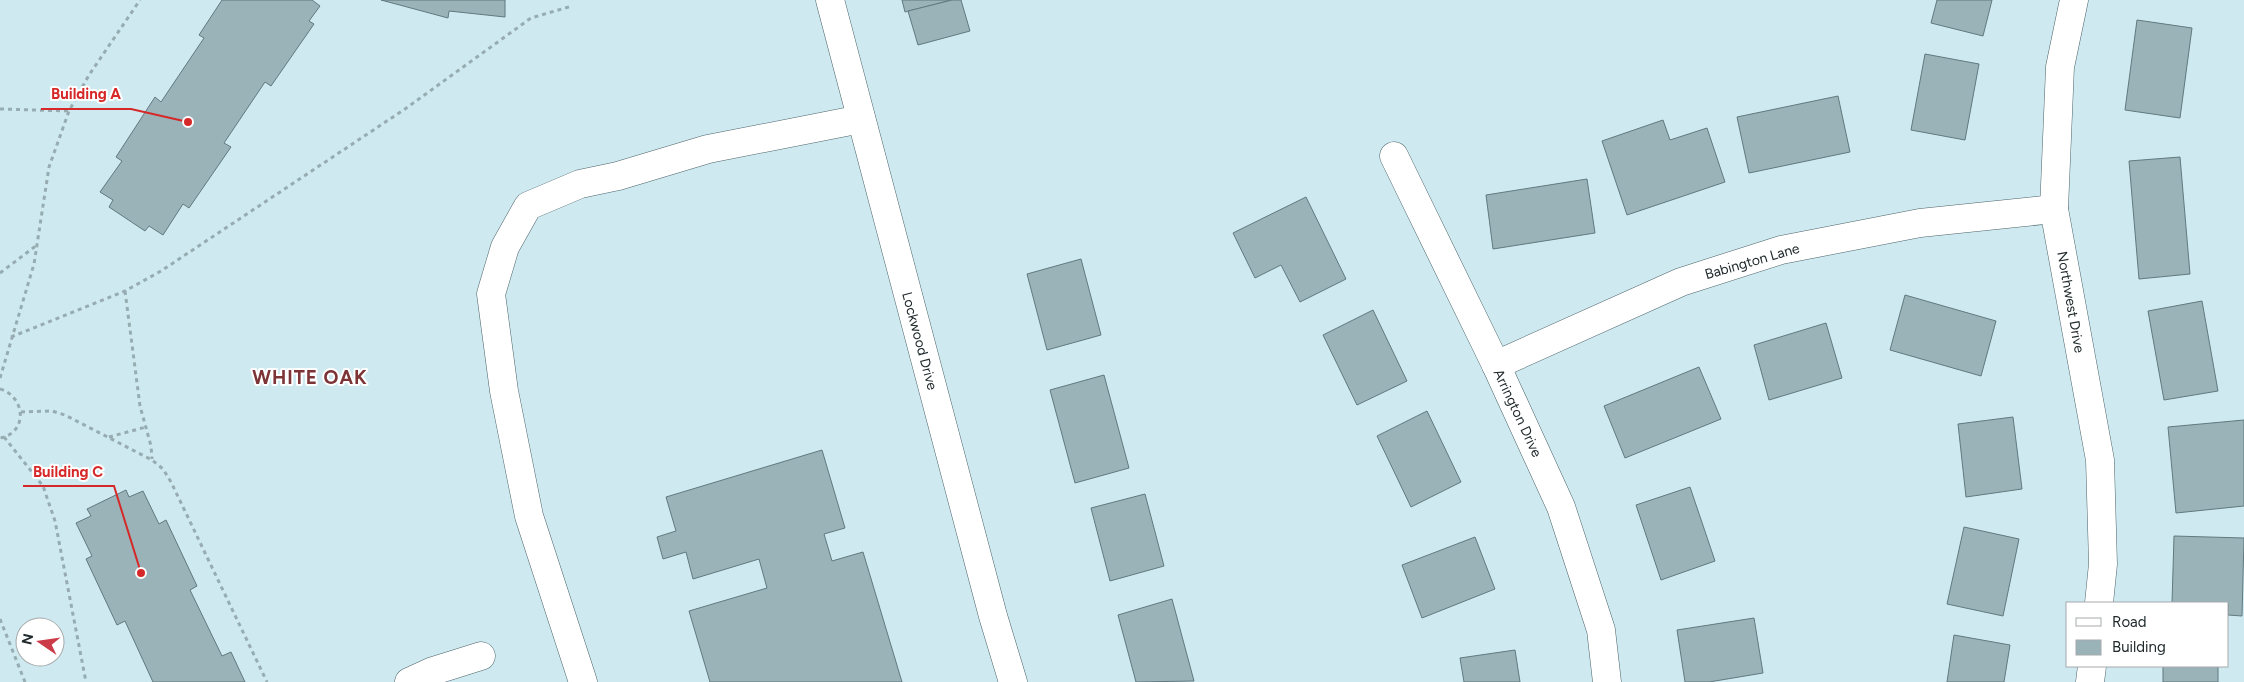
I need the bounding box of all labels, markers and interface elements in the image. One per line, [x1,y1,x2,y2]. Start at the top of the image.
callout: Building A [41,79,131,109]
text: Building A [51,85,121,103]
street label: Babington Lane [1703,240,1802,283]
street label: Northwest Drive [2053,250,2088,355]
street label: Lockwood Drive [898,290,941,392]
district label: WHITE OAK [252,366,368,389]
street label: Arrington Drive [1490,366,1546,460]
callout: Building C [23,456,114,486]
text: Building C [33,463,103,481]
legend [2066,602,2229,667]
text: Road [2112,613,2147,631]
north arrow [15,617,65,667]
text: N [18,632,37,646]
text: Building [2112,638,2166,656]

